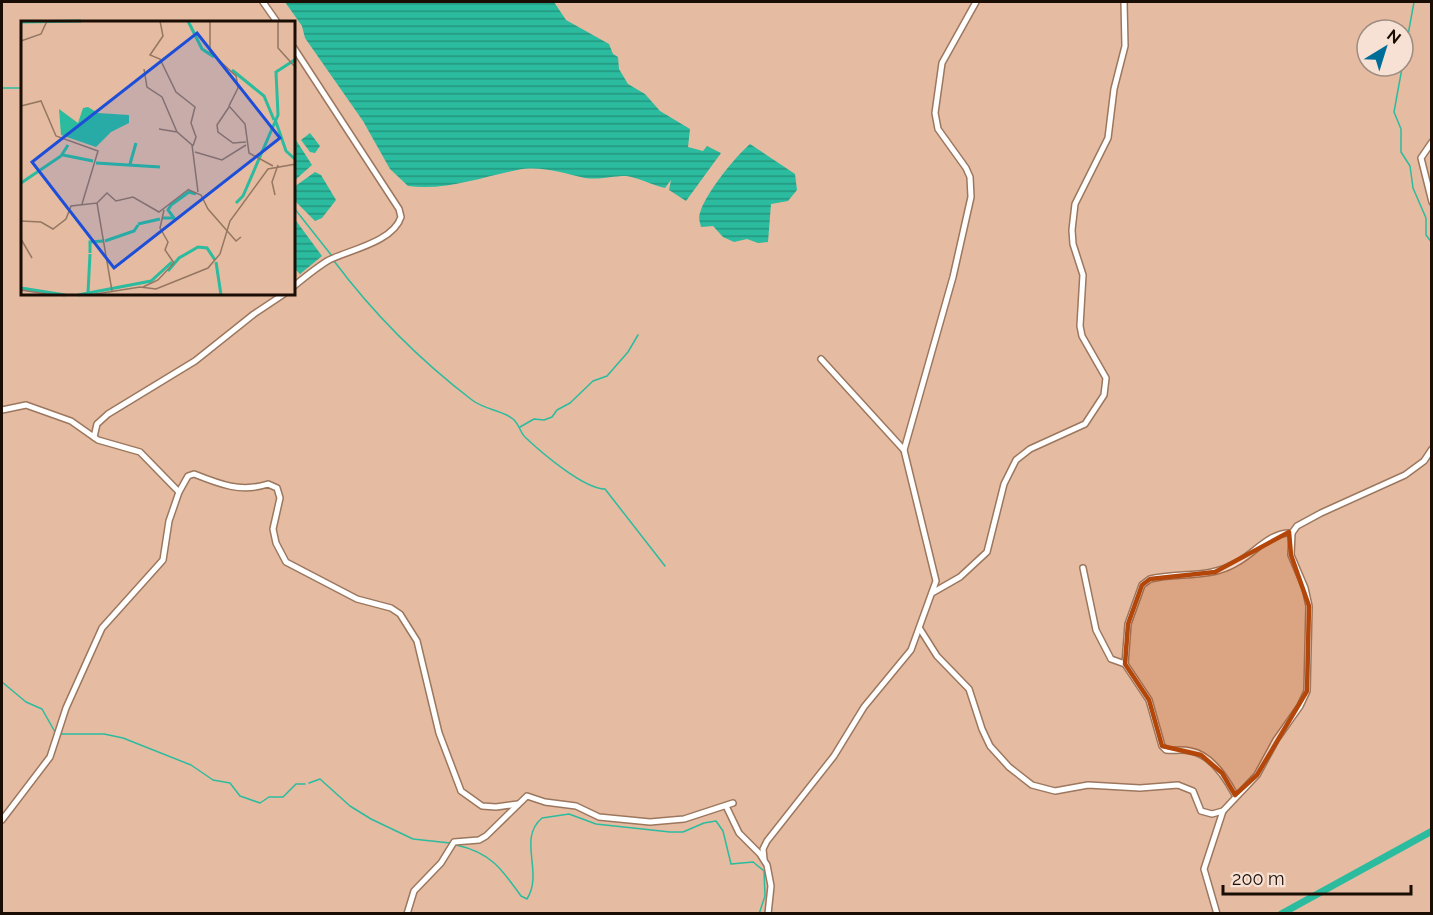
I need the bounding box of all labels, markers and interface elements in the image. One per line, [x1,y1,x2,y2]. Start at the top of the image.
north arrow [1355,18,1415,78]
inset map [21,21,296,296]
text: N [1383,25,1405,48]
scale bar [1223,858,1410,896]
text: 200 m [1232,868,1285,889]

